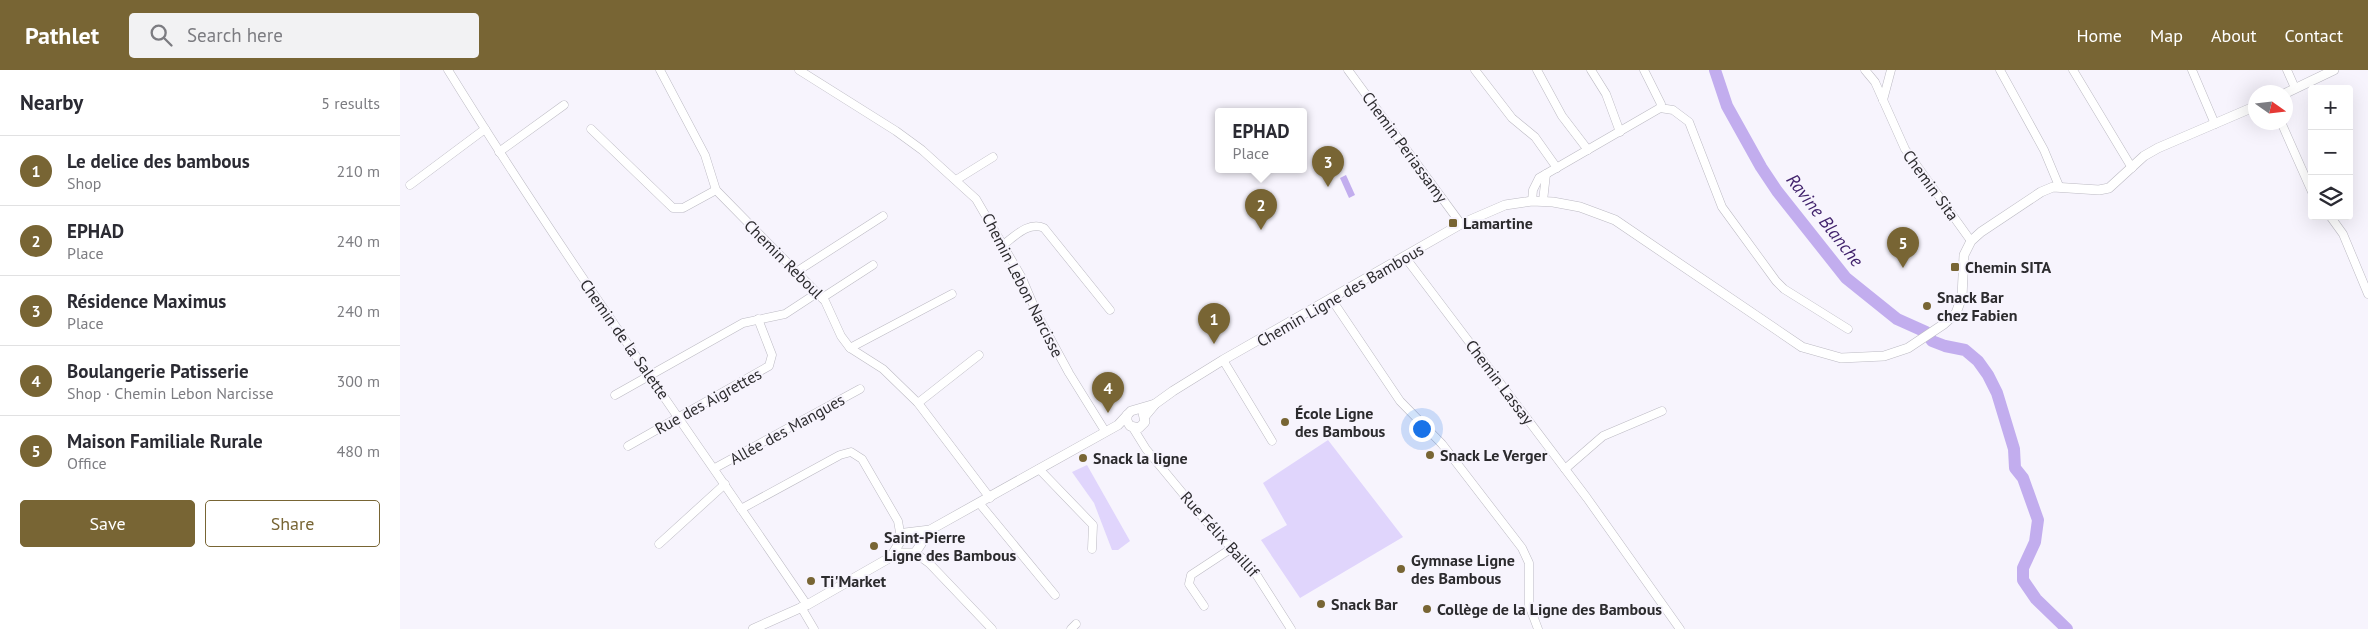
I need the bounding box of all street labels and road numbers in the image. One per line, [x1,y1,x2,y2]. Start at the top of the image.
street label: Chemin Periassamy [1358,88,1452,207]
street label: Chemin Sita [1899,146,1963,224]
street label: Chemin Lebon Narcisse [978,210,1068,360]
street label: Chemin Reboul [740,215,828,303]
street label: Chemin Ligne des Bambous [1253,239,1427,351]
street label: Chemin de la Salette [576,275,674,403]
street label: Chemin Lassay [1462,336,1539,429]
street label: Rue des Aigrettes [651,363,765,439]
street label: Allée des Mangues [726,389,848,469]
street label: Rue Félix Baillif [1176,487,1264,582]

